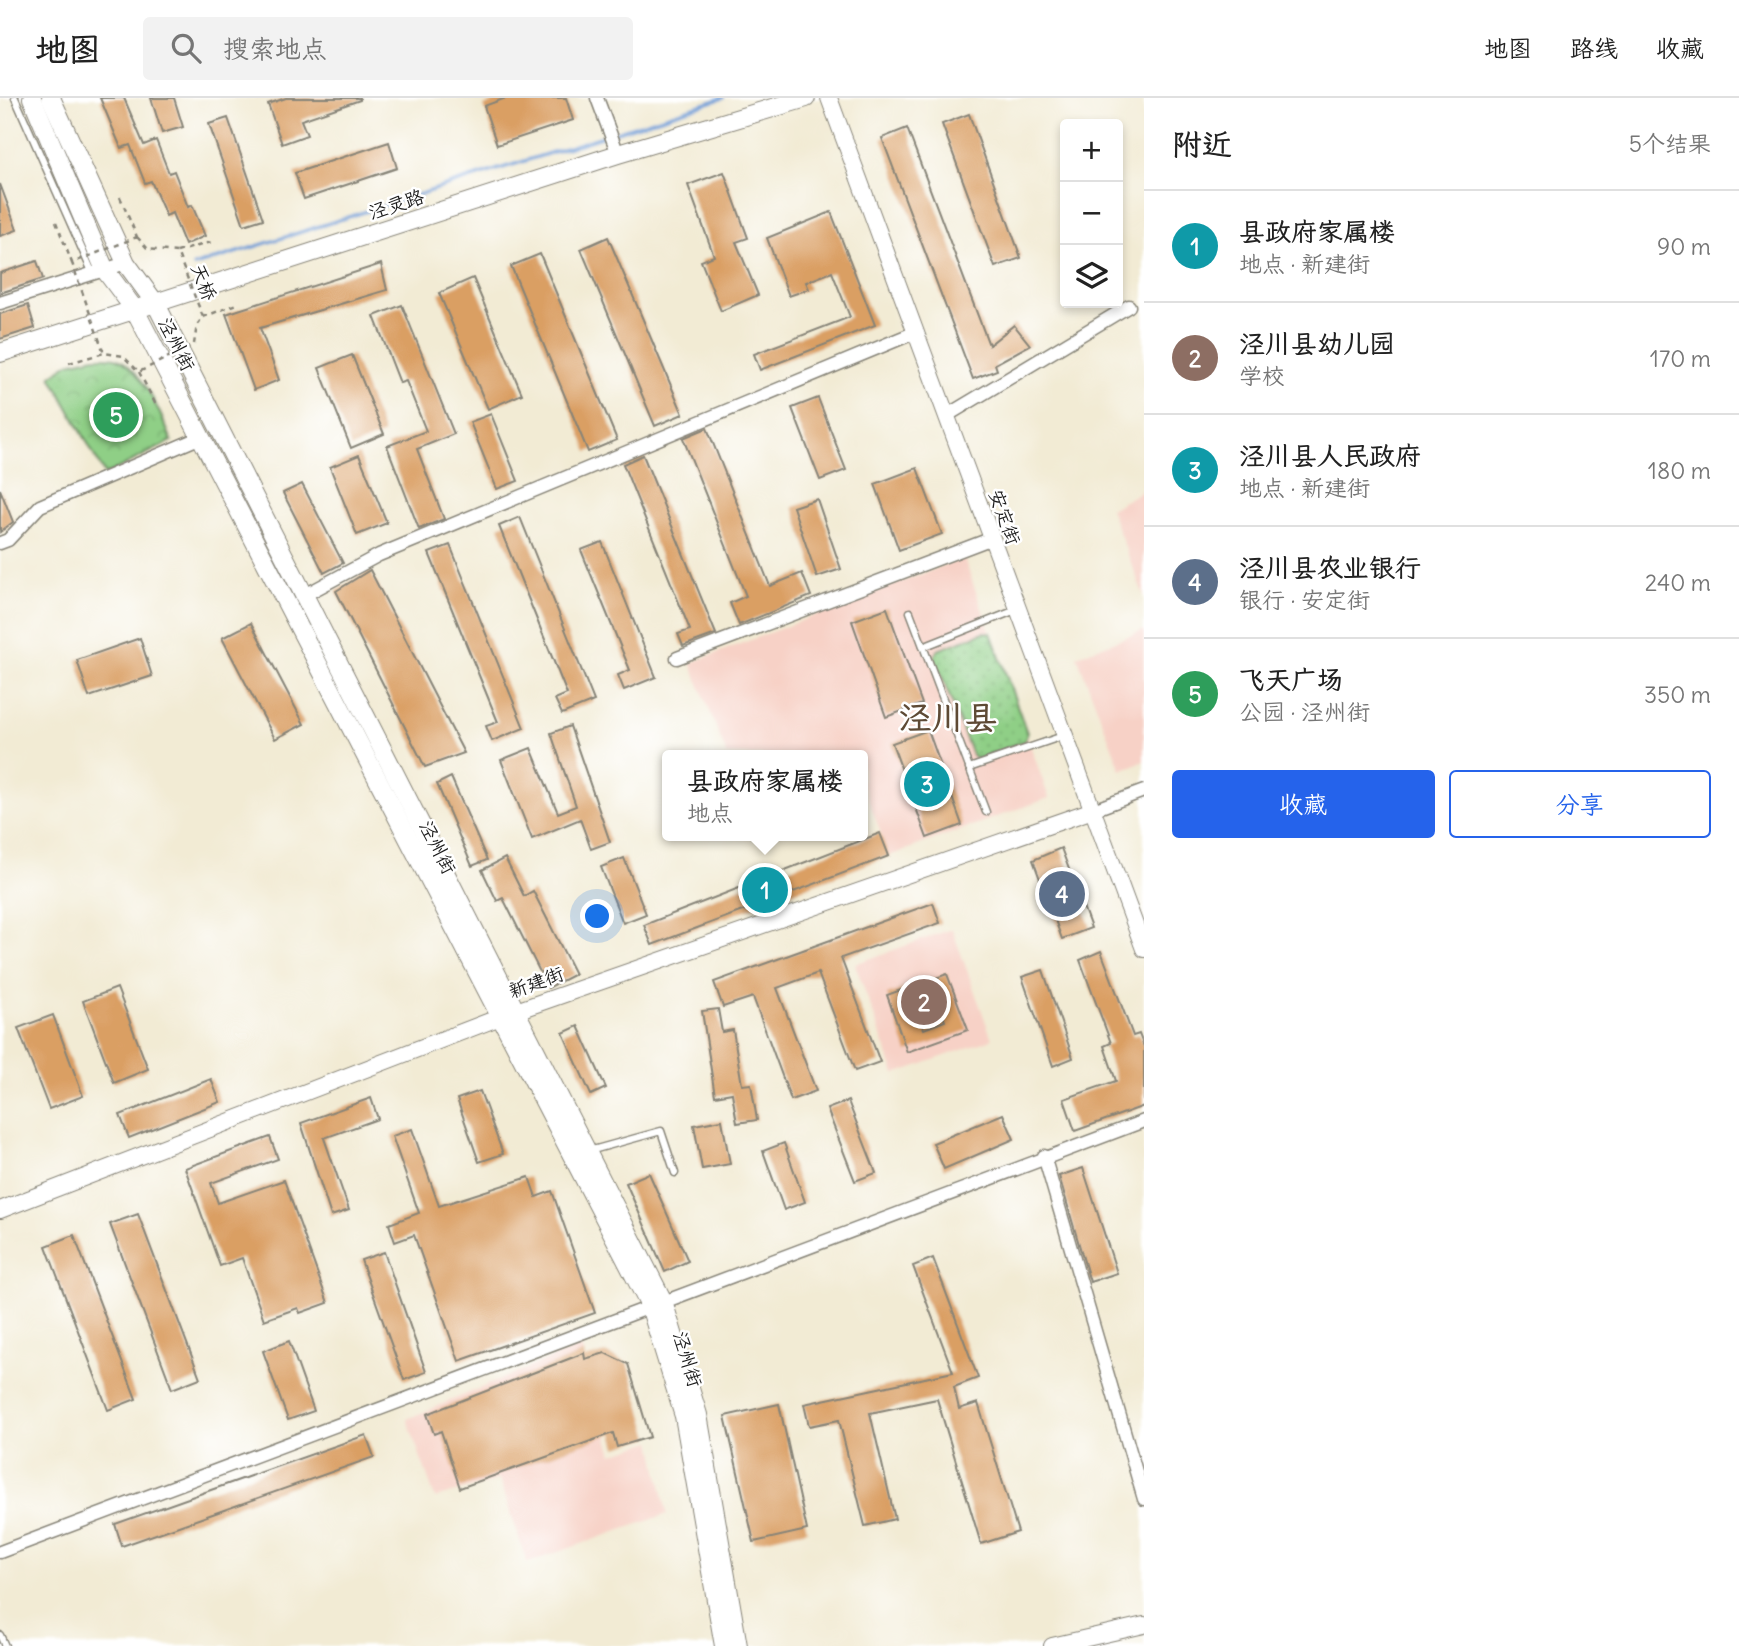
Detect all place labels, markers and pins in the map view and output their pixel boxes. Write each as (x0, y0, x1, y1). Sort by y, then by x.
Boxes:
pin: 5 (93, 389, 139, 441)
pin: 3 (904, 758, 950, 810)
pin: 1 (742, 864, 788, 916)
pin: 4 (1039, 868, 1085, 920)
pin: 2 (901, 976, 947, 1028)

